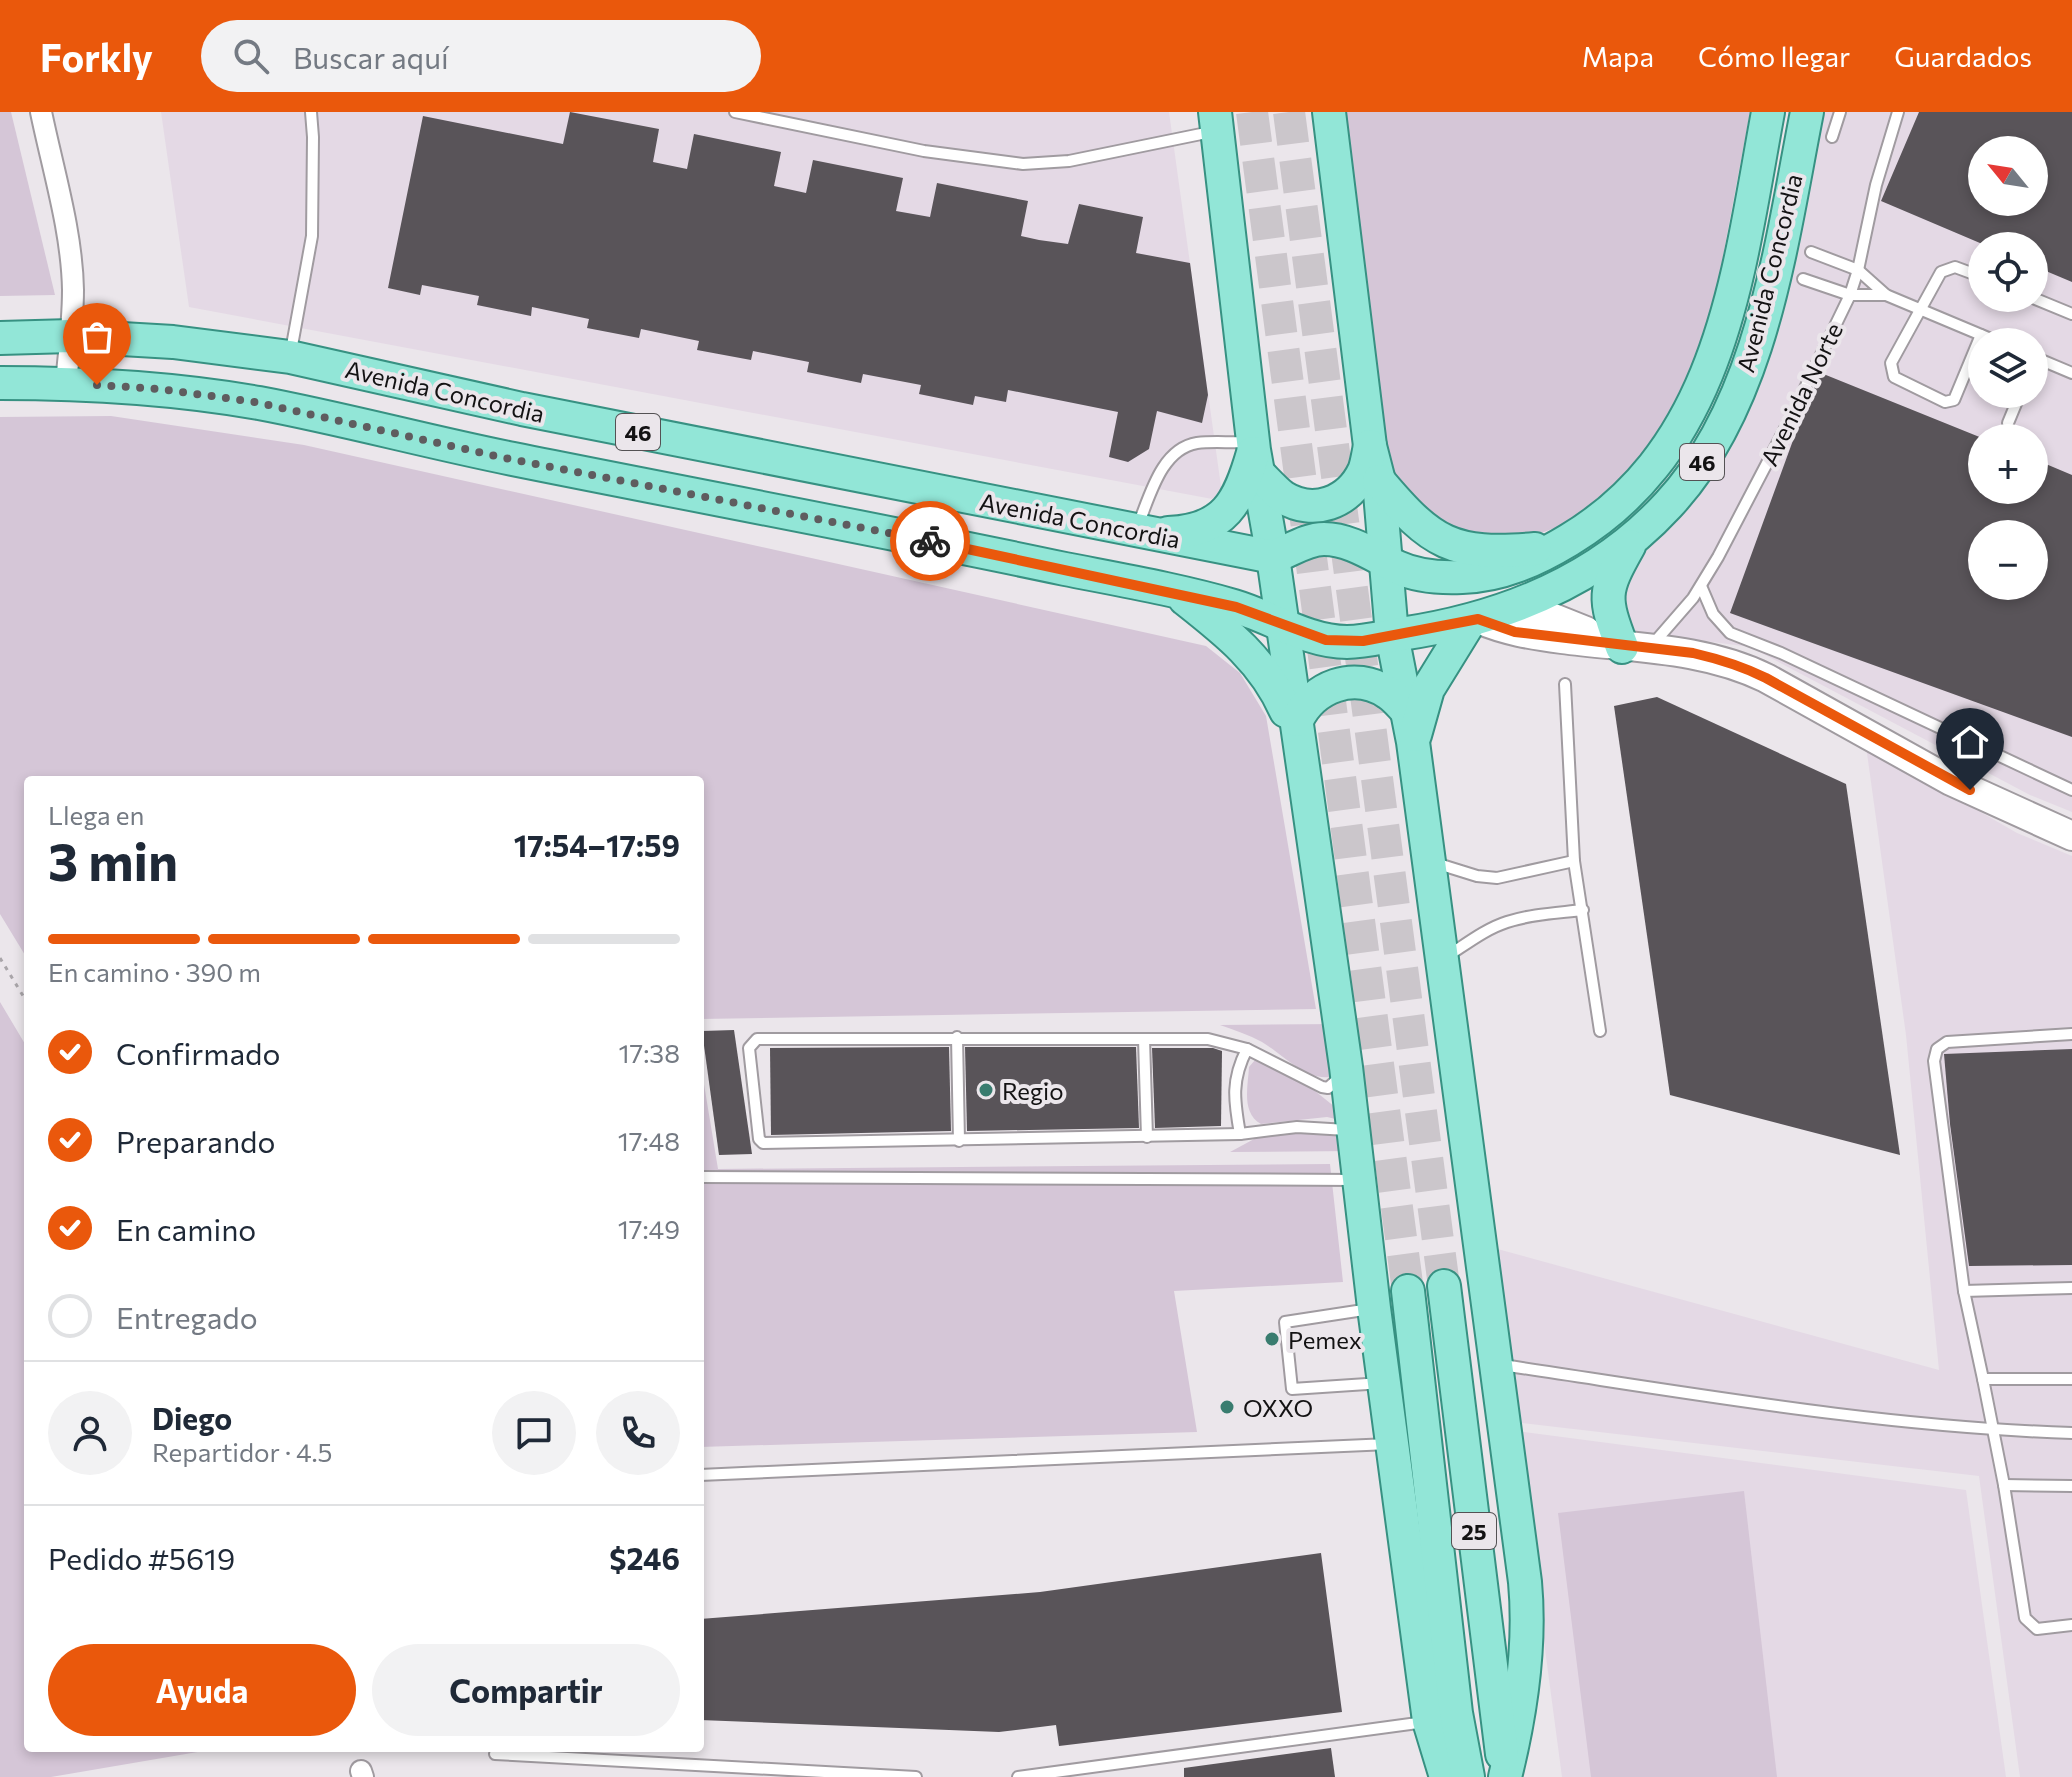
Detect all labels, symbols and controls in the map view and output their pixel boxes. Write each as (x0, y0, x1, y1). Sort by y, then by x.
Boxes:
search box (201, 20, 761, 92)
text: Forkly (40, 33, 153, 80)
icon: search (229, 34, 273, 78)
text: Buscar aquí (293, 38, 449, 75)
text: Mapa (1582, 39, 1654, 73)
text: Cómo llegar (1698, 39, 1850, 73)
text: Guardados (1894, 39, 2032, 73)
north arrow (1968, 136, 2048, 216)
map controls (1968, 136, 2048, 600)
street label: Avenida Concordia (1730, 171, 1808, 375)
button: locate (1968, 232, 2048, 312)
pin (63, 303, 131, 385)
icon: bag (75, 315, 119, 359)
street label: Avenida Norte (1754, 318, 1848, 470)
button: layers (1968, 328, 2048, 408)
street label: Avenida Concordia (343, 354, 547, 428)
road number: 46 (616, 414, 660, 450)
button: + (1968, 424, 2048, 504)
road number: 46 (1680, 444, 1724, 480)
street label: Avenida Concordia (977, 486, 1183, 554)
courier (890, 501, 970, 581)
icon: bike (908, 519, 952, 563)
button: − (1968, 520, 2048, 600)
pin (1936, 708, 2004, 790)
icon: home (1948, 720, 1992, 764)
text: Llega en (48, 799, 144, 830)
text: 17:54–17:59 (514, 826, 680, 863)
text: 3 min (48, 828, 178, 892)
text: En camino · 390 m (48, 956, 261, 987)
icon: check (48, 1030, 92, 1074)
text: Confirmado (116, 1034, 280, 1071)
text: 17:38 (618, 1037, 680, 1068)
place label: Regio (1002, 1076, 1063, 1105)
marker: Regio (977, 1081, 995, 1099)
icon: check (48, 1118, 92, 1162)
text: Preparando (116, 1122, 275, 1159)
text: 17:48 (618, 1125, 680, 1156)
icon: check (48, 1206, 92, 1250)
text: En camino (116, 1210, 256, 1247)
text: 17:49 (618, 1213, 680, 1244)
text: Entregado (116, 1298, 258, 1335)
place label: Pemex (1288, 1325, 1362, 1354)
marker: Pemex (1263, 1330, 1281, 1348)
button: person (48, 1391, 132, 1475)
button: chat (492, 1391, 576, 1475)
button: phone (596, 1391, 680, 1475)
place label: OXXO (1243, 1393, 1313, 1422)
marker: OXXO (1218, 1398, 1236, 1416)
text: Diego (152, 1399, 232, 1436)
text: Repartidor · 4.5 (152, 1436, 333, 1467)
road number: 25 (1452, 1513, 1496, 1549)
text: Pedido #5619 (48, 1539, 235, 1576)
text: $246 (609, 1539, 680, 1576)
button: Ayuda (48, 1644, 356, 1736)
button: Compartir (372, 1644, 680, 1736)

